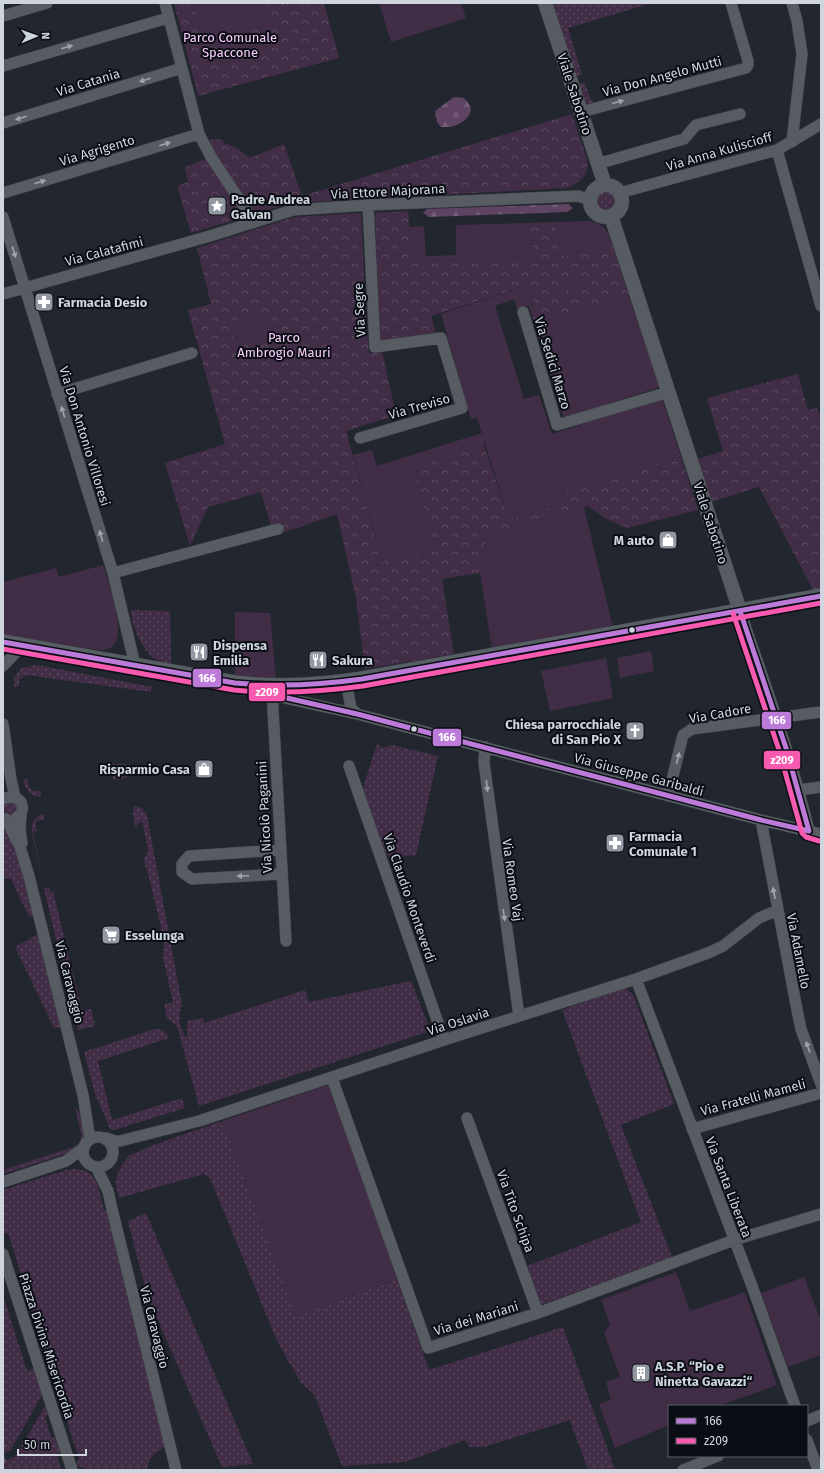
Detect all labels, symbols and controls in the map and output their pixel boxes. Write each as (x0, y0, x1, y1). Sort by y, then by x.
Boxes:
north arrow (16, 16, 56, 56)
park label: Parco Comunale Spaccone (183, 30, 277, 60)
text: N (39, 32, 52, 40)
one-way arrow (62, 44, 74, 50)
street label: Viale Sabotino (554, 51, 595, 137)
street label: Via Don Angelo Mutti (601, 53, 723, 100)
street label: Via Catania (55, 66, 122, 99)
one-way arrow (138, 77, 150, 83)
one-way arrow (613, 99, 625, 105)
one-way arrow (14, 115, 26, 121)
street label: Via Anna Kuliscioff (664, 129, 775, 174)
street label: Via Agrigento (58, 132, 136, 169)
one-way arrow (159, 141, 171, 147)
one-way arrow (35, 179, 47, 185)
street label: Via Ettore Majorana (330, 181, 446, 202)
place label: Padre Andrea Galvan (231, 192, 310, 222)
place icon: Padre Andrea Galvan (206, 195, 228, 217)
street label: Via Calatafimi (63, 234, 145, 269)
one-way arrow (11, 247, 17, 259)
street label: Via Segre (351, 283, 368, 337)
pharmacy icon: Farmacia Desio (33, 291, 55, 313)
place label: Farmacia Desio (58, 295, 148, 310)
street label: Via Sedici Marzo (531, 315, 574, 411)
park label: Parco Ambrogio Mauri (237, 330, 331, 360)
street label: Via Don Antonio Villoresi (56, 364, 113, 508)
street label: Via Treviso (387, 391, 452, 422)
one-way arrow (60, 405, 66, 417)
street label: Viale Sabotino (690, 480, 731, 566)
shop icon: M auto (657, 529, 679, 551)
one-way arrow (98, 530, 104, 542)
place label: M auto (614, 533, 654, 548)
unlabelled marker (627, 625, 637, 635)
place label: Dispensa Emilia (213, 638, 267, 668)
restaurant icon: Dispensa Emilia (188, 641, 210, 663)
restaurant icon: Sakura (307, 649, 329, 671)
place label: Sakura (332, 653, 373, 668)
line badge: 166 (192, 668, 222, 688)
text: 166 (198, 672, 216, 685)
line badge: z209 (248, 682, 286, 702)
text: z209 (255, 686, 279, 699)
street label: Via Cadore (688, 701, 752, 726)
line badge: 166 (761, 711, 792, 730)
text: 166 (768, 714, 786, 727)
place label: Chiesa parrocchiale di San Pio X (505, 717, 621, 747)
church icon: Chiesa parrocchiale di San Pio X (624, 720, 646, 742)
unlabelled marker (409, 724, 419, 734)
line badge: 166 (432, 728, 462, 747)
text: 166 (438, 731, 456, 744)
street label: Via Giuseppe Garibaldi (572, 750, 705, 799)
line badge: z209 (763, 750, 801, 770)
one-way arrow (675, 752, 681, 764)
text: z209 (770, 754, 794, 767)
shop icon: Risparmio Casa (193, 758, 215, 780)
street label: Via Nicolò Paganini (254, 761, 275, 873)
place label: Risparmio Casa (99, 762, 190, 777)
one-way arrow (483, 780, 490, 792)
place label: Farmacia Comunale 1 (629, 829, 697, 859)
street label: Via Claudio Monteverdi (380, 832, 439, 965)
pharmacy icon: Farmacia Comunale 1 (604, 832, 626, 854)
street label: Via Romeo Vaj (499, 838, 526, 922)
one-way arrow (236, 873, 249, 879)
one-way arrow (771, 887, 777, 899)
one-way arrow (501, 909, 507, 921)
street label: Via Adamello (784, 912, 813, 990)
supermarket icon: Esselunga (100, 924, 122, 946)
place label: Esselunga (125, 928, 184, 943)
street label: Via Caravaggio (52, 939, 87, 1025)
street label: Via Oslavia (425, 1004, 491, 1039)
one-way arrow (804, 1041, 810, 1053)
street label: Via Fratelli Mameli (699, 1076, 807, 1119)
street label: Via Santa Liberata (702, 1135, 755, 1240)
street label: Via Tito Schipa (494, 1168, 537, 1254)
street label: Piazza Divina Misericordia (16, 1271, 77, 1421)
street label: Via Caravaggio (137, 1284, 172, 1370)
street label: Via dei Mariani (432, 1298, 520, 1338)
place label: A.S.P. “Pio e Ninetta Gavazzi“ (654, 1359, 752, 1389)
building icon: A.S.P. “Pio e Ninetta Gavazzi“ (630, 1362, 652, 1384)
legend (668, 1405, 808, 1457)
text: 166 (704, 1414, 722, 1428)
scale bar (18, 1431, 86, 1457)
text: z209 (704, 1434, 728, 1448)
text: 50 m (24, 1438, 50, 1452)

